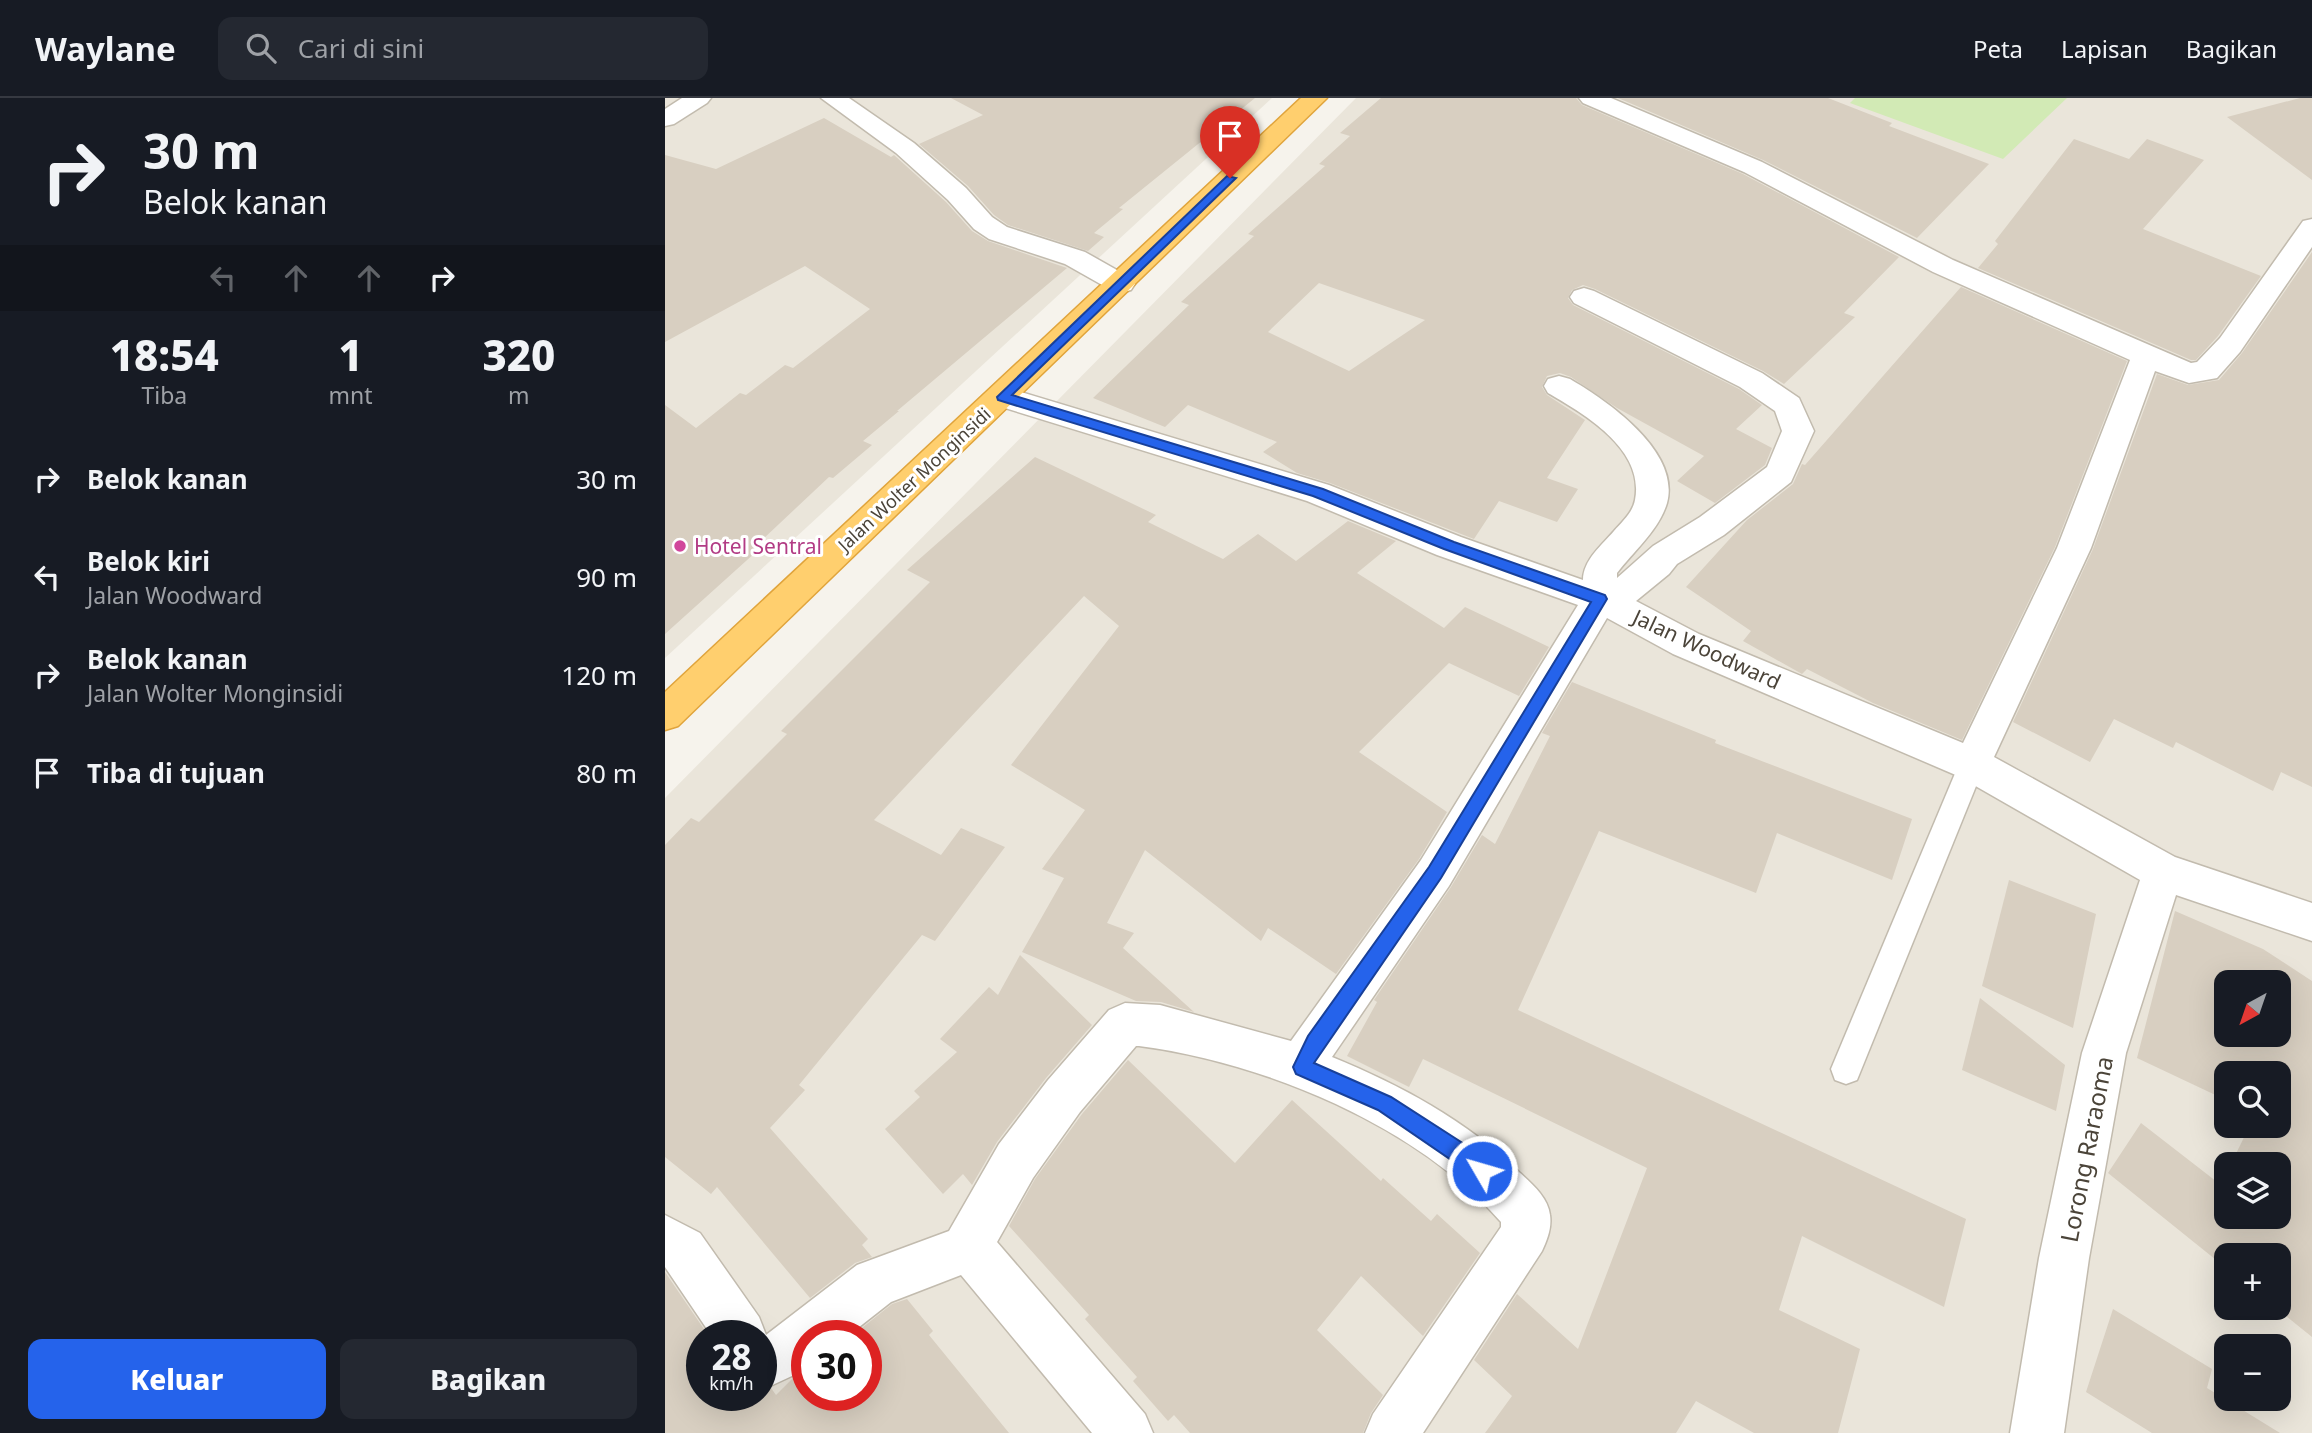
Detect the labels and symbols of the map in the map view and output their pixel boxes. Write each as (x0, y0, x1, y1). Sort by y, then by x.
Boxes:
pin (1200, 106, 1260, 178)
street label: Jalan Wolter Monginsidi (831, 402, 995, 557)
place label: Hotel Sentral (694, 532, 822, 560)
marker: Hotel Sentral (672, 538, 688, 554)
street label: Jalan Woodward (1627, 602, 1785, 696)
north arrow (2214, 970, 2291, 1046)
street label: Lorong Raraoma (2052, 1053, 2120, 1245)
position arrow (1445, 1134, 1519, 1208)
speed limit sign: 30 (791, 1320, 882, 1411)

